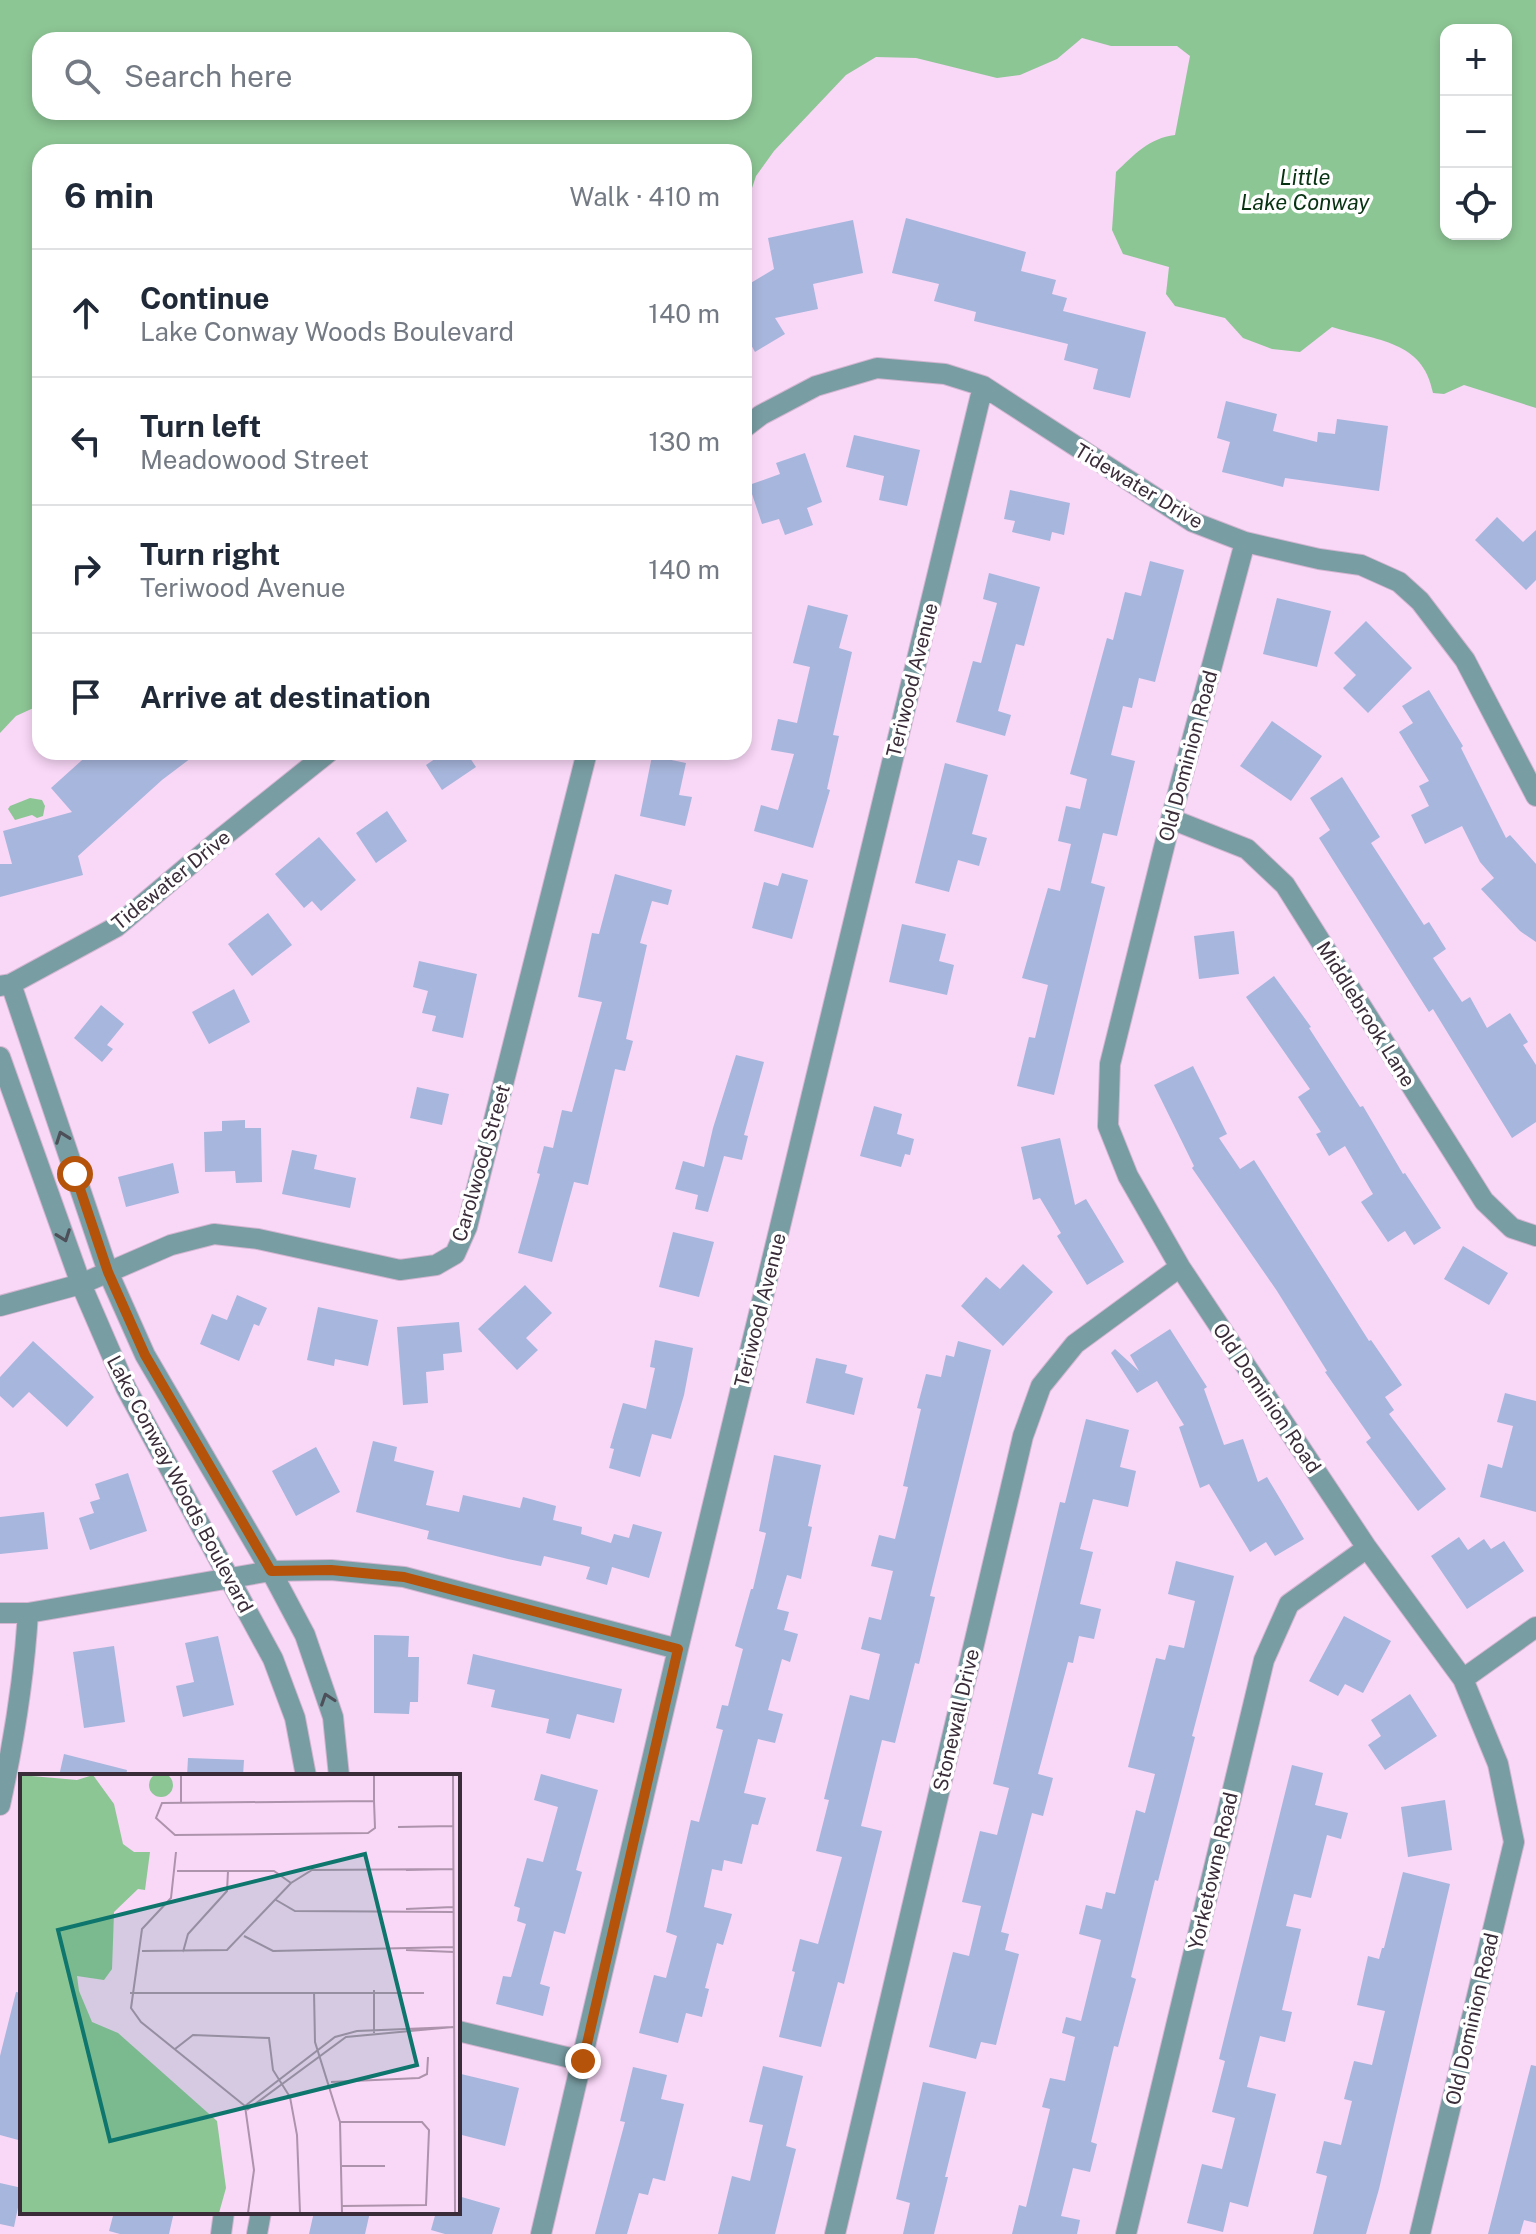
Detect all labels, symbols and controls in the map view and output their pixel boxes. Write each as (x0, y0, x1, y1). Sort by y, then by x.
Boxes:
map controls (1440, 24, 1512, 240)
button: + (1440, 24, 1512, 96)
search box (32, 32, 752, 120)
icon: search (60, 54, 104, 98)
text: Search here (124, 58, 292, 94)
button: − (1440, 96, 1512, 168)
water label: Little Lake Conway (1240, 164, 1370, 215)
button: locate (1440, 168, 1512, 240)
text: 6 min (64, 176, 154, 216)
text: Walk · 410 m (570, 181, 720, 212)
text: Continue (140, 280, 270, 316)
icon: ahead (64, 291, 108, 335)
text: 140 m (648, 298, 720, 329)
text: Lake Conway Woods Boulevard (140, 316, 514, 347)
text: Turn left (140, 408, 261, 444)
icon: left (64, 419, 108, 463)
text: 130 m (648, 426, 720, 457)
street label: Tidewater Drive (1071, 438, 1207, 534)
text: Meadowood Street (140, 444, 369, 475)
text: Turn right (140, 536, 280, 572)
icon: right (64, 547, 108, 591)
text: 140 m (648, 554, 720, 585)
text: Teriwood Avenue (140, 572, 346, 603)
street label: Teriwood Avenue (881, 600, 943, 760)
street label: Old Dominion Road (1154, 668, 1222, 844)
icon: arrive (64, 675, 108, 719)
text: Arrive at destination (140, 679, 431, 715)
street label: Tidewater Drive (107, 825, 235, 935)
street label: Middlebrook Lane (1312, 937, 1420, 1091)
street label: Carolwood Street (447, 1082, 515, 1244)
one-way arrow (55, 1131, 72, 1145)
route start (57, 1156, 93, 1192)
one-way arrow (54, 1228, 70, 1242)
street label: Teriwood Avenue (729, 1230, 791, 1390)
street label: Old Dominion Road (1208, 1318, 1326, 1478)
street label: Lake Conway Woods Boulevard (102, 1351, 258, 1617)
street label: Stonewall Drive (928, 1646, 984, 1794)
one-way arrow (320, 1693, 336, 1707)
inset map (20, 1774, 460, 2214)
street label: Yorketowne Road (1183, 1790, 1243, 1952)
street label: Old Dominion Road (1441, 1931, 1503, 2107)
route end (565, 2043, 601, 2079)

